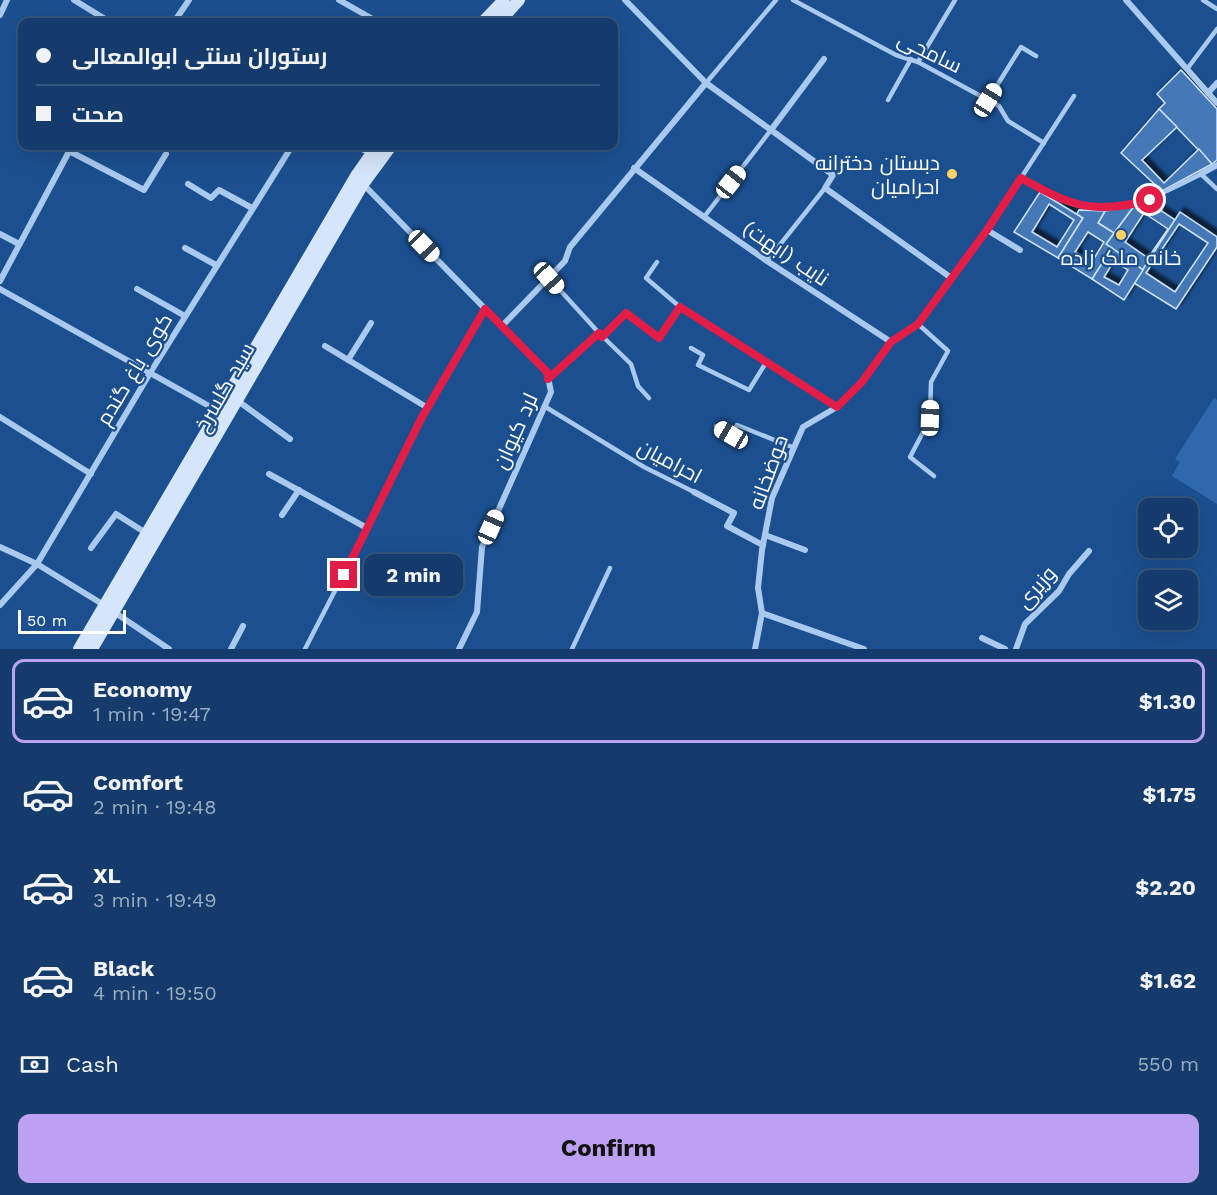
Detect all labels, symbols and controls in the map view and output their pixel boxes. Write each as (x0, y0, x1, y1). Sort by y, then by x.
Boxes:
street label: سامحی (893, 26, 966, 79)
text: رستوران سنتی ابوالمعالی (72, 44, 327, 69)
car (971, 80, 1005, 120)
text: صحت (72, 102, 124, 127)
place label: دبستان دخترانه احرامیان (815, 150, 940, 200)
car (713, 162, 749, 202)
marker: دبستان دخترانه احرامیان (945, 167, 959, 181)
route start (1136, 186, 1163, 213)
street label: نایب (ابهت) (738, 215, 834, 292)
car (405, 227, 443, 265)
marker: خانه ملک زاده (1114, 228, 1128, 242)
place label: خانه ملک زاده (1061, 245, 1181, 270)
car (530, 259, 568, 297)
street label: کوی باغ گندم (91, 308, 179, 431)
street label: سید گلسرخ (188, 338, 261, 437)
street label: لرد کیوان (487, 389, 544, 473)
car (920, 400, 940, 436)
car (711, 418, 751, 452)
street label: حوضخانه (743, 431, 793, 513)
street label: احرامیان (633, 434, 706, 489)
map controls (1138, 498, 1198, 630)
button: locate (1138, 498, 1198, 558)
car (475, 507, 507, 547)
callout: 2 min (365, 554, 464, 596)
route end (330, 561, 357, 588)
street label: وزیری (1011, 561, 1062, 614)
text: 2 min (386, 563, 441, 587)
button: layers (1138, 570, 1198, 630)
scale bar (18, 607, 126, 634)
text: 50 m (27, 611, 67, 630)
icon: car (21, 674, 75, 728)
text: Economy (93, 677, 192, 702)
text: $1.30 (1139, 689, 1196, 714)
text: 1 min · 19:47 (93, 702, 211, 726)
icon: car (21, 767, 75, 821)
text: Comfort (93, 770, 183, 795)
text: $1.75 (1143, 782, 1196, 807)
text: 2 min · 19:48 (93, 795, 217, 819)
icon: car (21, 860, 75, 914)
text: XL (93, 863, 121, 888)
text: $2.20 (1135, 875, 1196, 900)
text: 3 min · 19:49 (93, 888, 217, 912)
icon: car (21, 953, 75, 1007)
text: Black (93, 956, 154, 981)
text: $1.62 (1140, 968, 1196, 993)
text: 4 min · 19:50 (93, 981, 217, 1005)
icon: cash (18, 1048, 51, 1081)
text: Cash (66, 1052, 119, 1077)
text: 550 m (1137, 1052, 1199, 1076)
button: Confirm (18, 1114, 1199, 1183)

